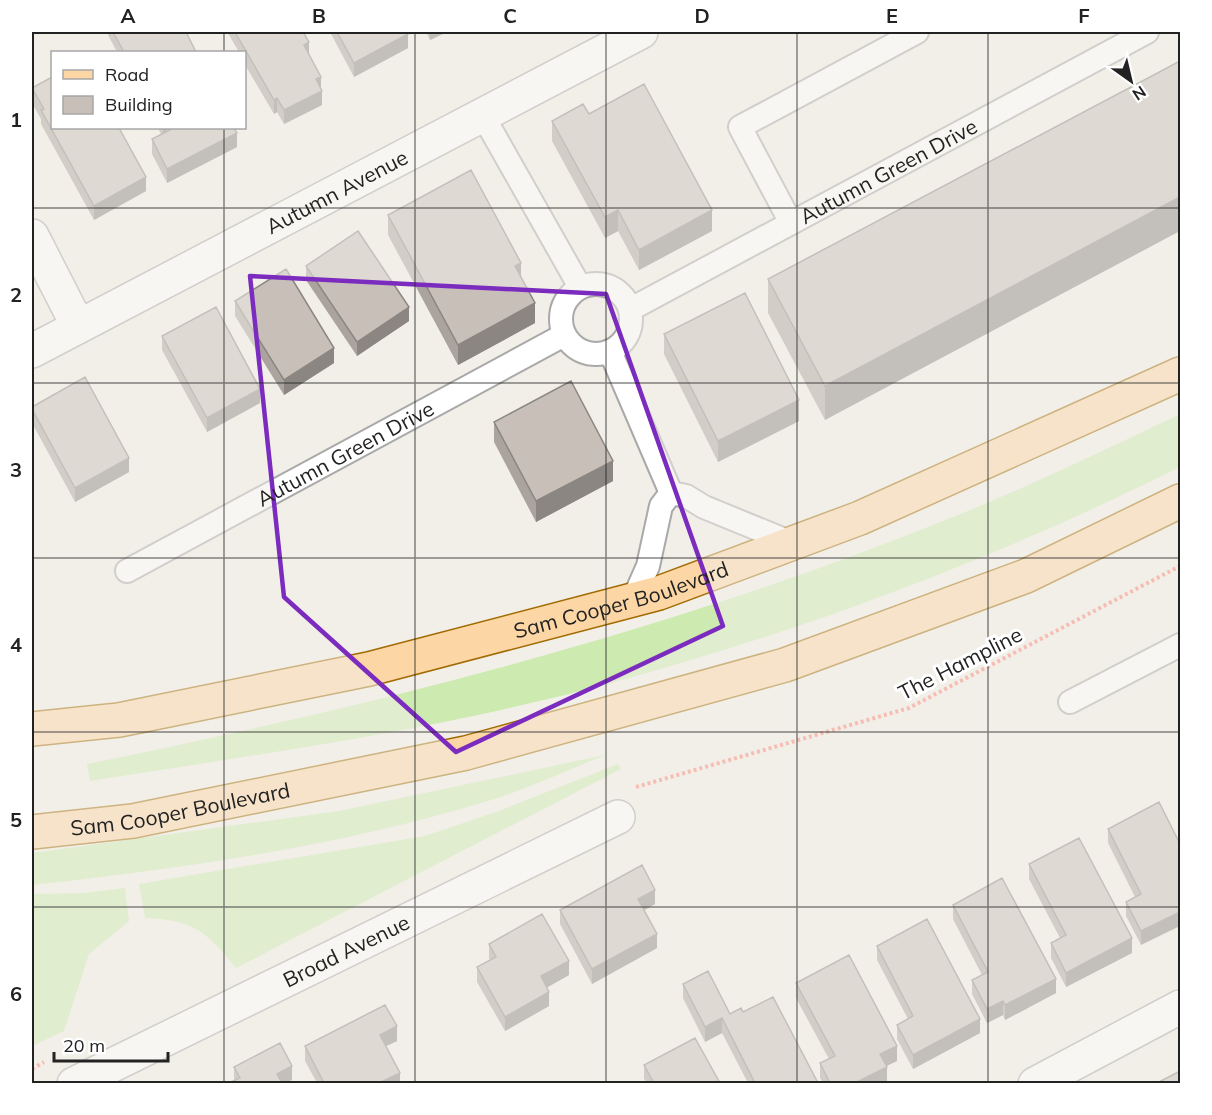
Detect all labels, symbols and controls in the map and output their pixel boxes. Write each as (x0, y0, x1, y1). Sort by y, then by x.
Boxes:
text: A (121, 3, 136, 28)
text: B (312, 3, 326, 28)
text: C (503, 3, 517, 28)
text: D (694, 3, 710, 28)
text: E (886, 3, 898, 28)
text: F (1078, 3, 1090, 28)
legend (51, 51, 246, 129)
north arrow (1101, 51, 1161, 111)
text: Road (105, 63, 149, 86)
text: N (1129, 82, 1150, 105)
text: Building (105, 93, 173, 116)
text: 1 (10, 107, 22, 132)
street label: Autumn Green Drive (795, 113, 981, 229)
street label: Autumn Avenue (261, 144, 412, 239)
text: 2 (10, 282, 22, 307)
street label: Autumn Green Drive (252, 395, 438, 512)
text: 3 (10, 457, 22, 482)
street label: Sam Cooper Boulevard (511, 555, 732, 644)
street label: The Hampline (894, 621, 1026, 705)
text: 4 (10, 632, 22, 657)
street label: Sam Cooper Boulevard (69, 776, 292, 841)
text: 5 (10, 807, 22, 832)
street label: Broad Avenue (278, 908, 414, 993)
text: 6 (10, 981, 22, 1006)
scale bar (54, 1025, 168, 1063)
text: 20 m (63, 1034, 105, 1057)

